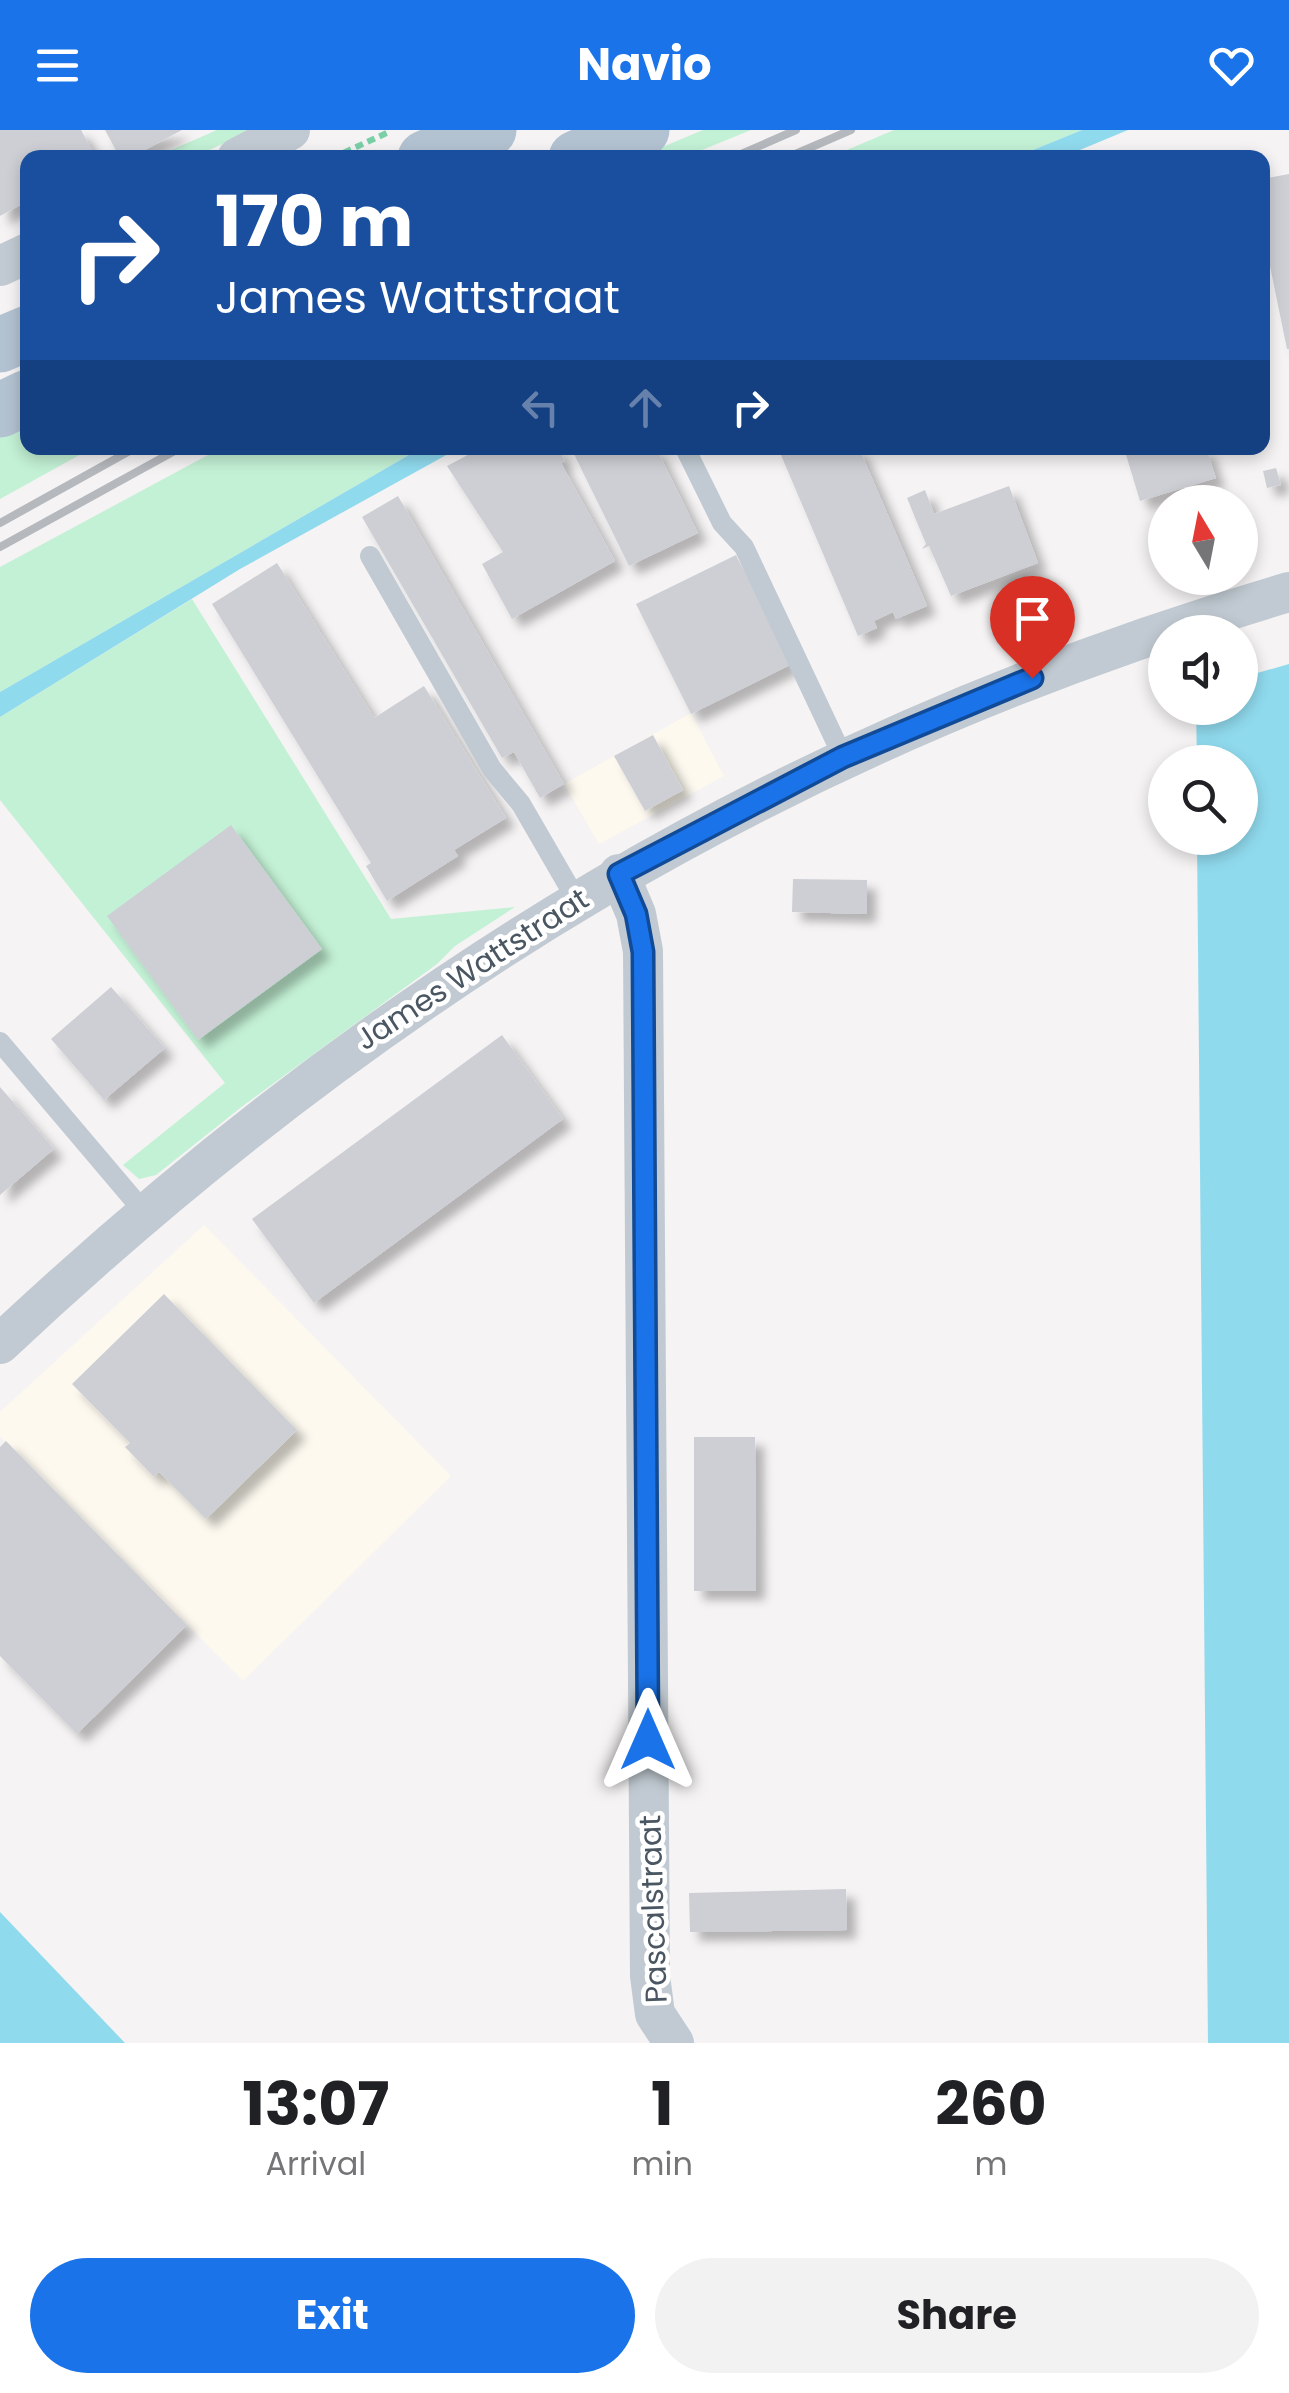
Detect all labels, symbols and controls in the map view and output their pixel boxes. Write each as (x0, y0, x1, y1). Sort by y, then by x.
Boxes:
text: Navio (577, 33, 712, 96)
icon: menu (30, 38, 85, 93)
icon: heart (1204, 38, 1259, 93)
text: 170 m (215, 172, 413, 271)
icon: right (50, 190, 180, 320)
text: James Wattstraat (215, 266, 620, 329)
icon: left (513, 380, 568, 435)
icon: ahead (618, 380, 673, 435)
icon: right (723, 380, 778, 435)
north arrow (1148, 485, 1258, 595)
map controls (1148, 485, 1258, 855)
pin (990, 576, 1075, 679)
icon: arrive (1005, 591, 1060, 646)
button: sound (1148, 615, 1258, 725)
button: search (1148, 745, 1258, 855)
street label: James Wattstraat (347, 877, 597, 1061)
position arrow (596, 1688, 700, 1792)
street label: Pascalstraat (628, 1814, 678, 2004)
text: 13:07 (242, 2062, 389, 2146)
text: 1 (651, 2062, 674, 2146)
text: 260 (935, 2062, 1047, 2146)
text: Arrival (265, 2141, 366, 2186)
text: min (632, 2141, 693, 2186)
text: m (974, 2141, 1007, 2186)
button: Exit (30, 2258, 635, 2373)
button: Share (655, 2258, 1259, 2373)

